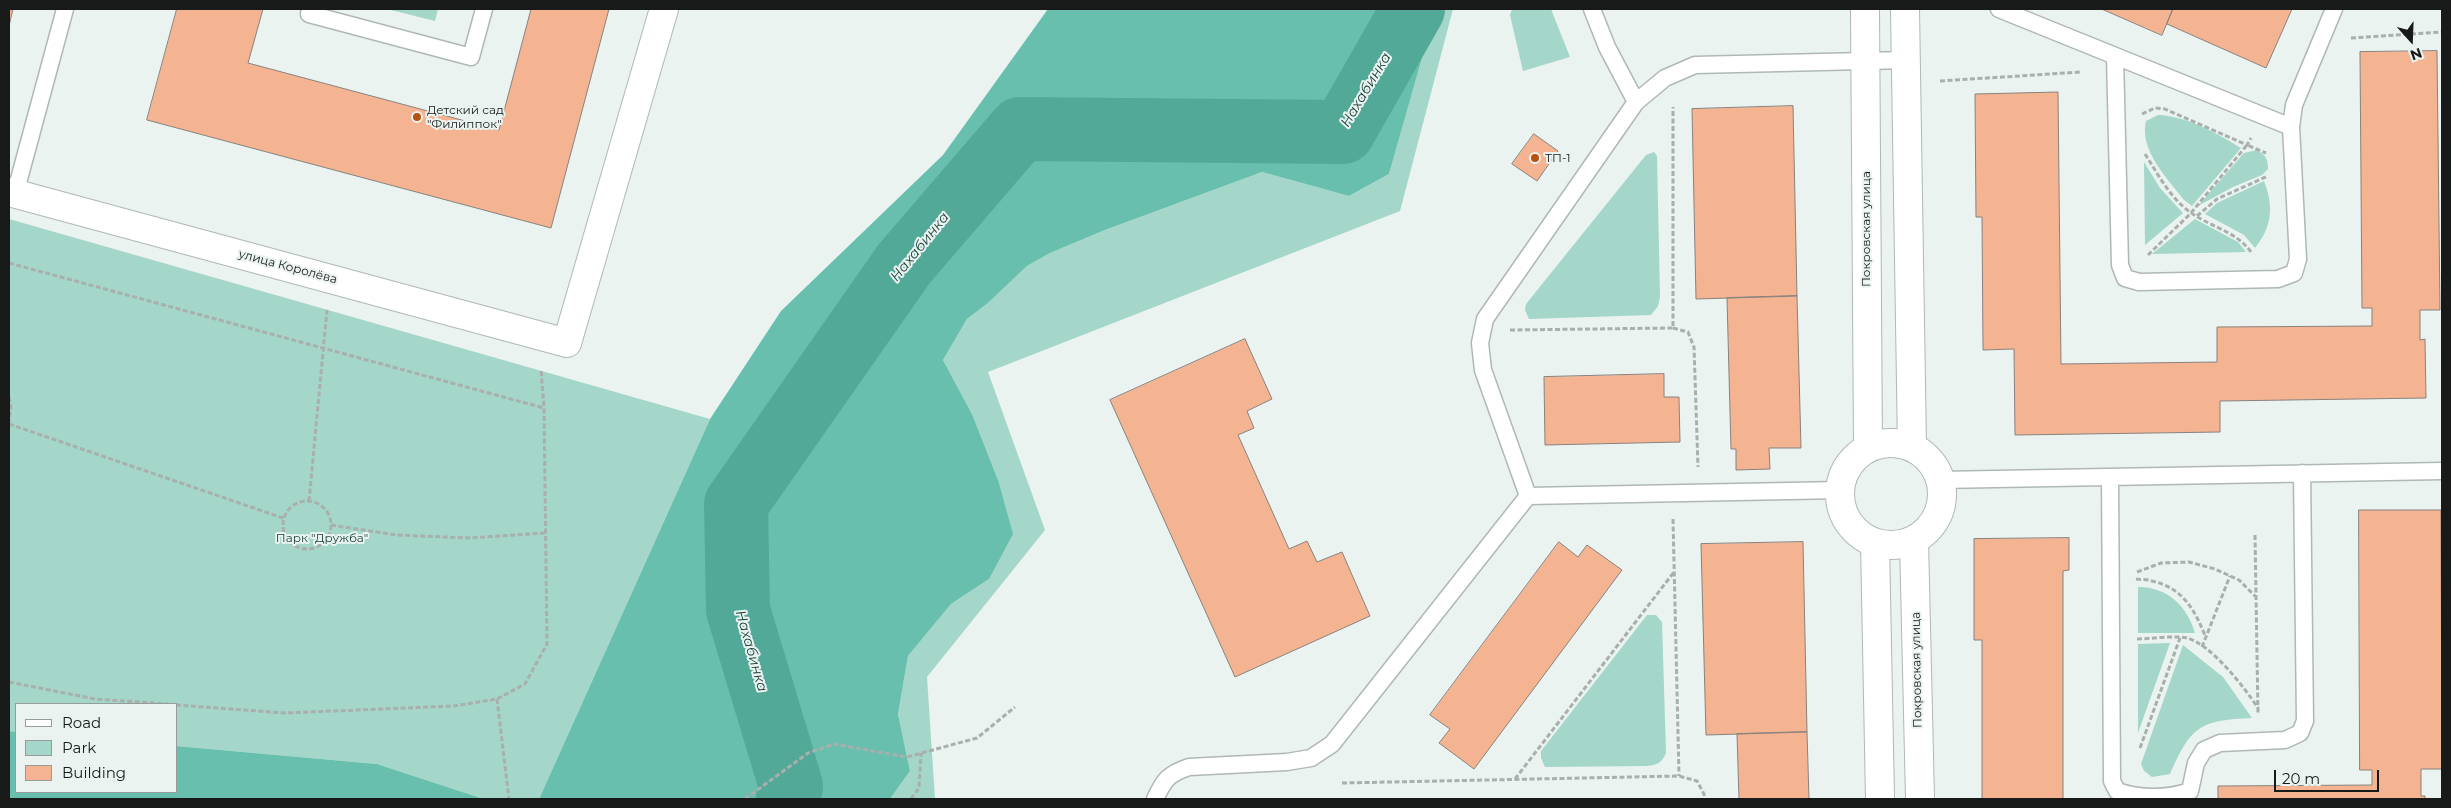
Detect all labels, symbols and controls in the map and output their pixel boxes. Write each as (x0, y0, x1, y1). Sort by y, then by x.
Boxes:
north arrow (2386, 15, 2436, 65)
text: N (2408, 44, 2425, 64)
water label: Нахабинка (1337, 50, 1395, 130)
place label: Детский сад "Филиппок" (427, 103, 504, 131)
marker: Детский сад "Филиппок" (411, 111, 423, 123)
place label: ТП-1 (1545, 151, 1571, 165)
marker: ТП-1 (1529, 152, 1541, 164)
street label: Покровская улица (1859, 171, 1873, 287)
water label: Нахабинка (887, 209, 953, 285)
street label: улица Королёва (237, 247, 339, 287)
park label: Парк "Дружба" (276, 531, 368, 545)
water label: Нахабинка (731, 608, 771, 694)
street label: Покровская улица (1909, 612, 1925, 728)
legend (15, 703, 178, 793)
text: Road (62, 713, 101, 732)
text: Park (62, 738, 96, 757)
scale bar (2276, 760, 2381, 792)
text: Building (62, 763, 126, 782)
text: 20 m (2282, 769, 2320, 788)

